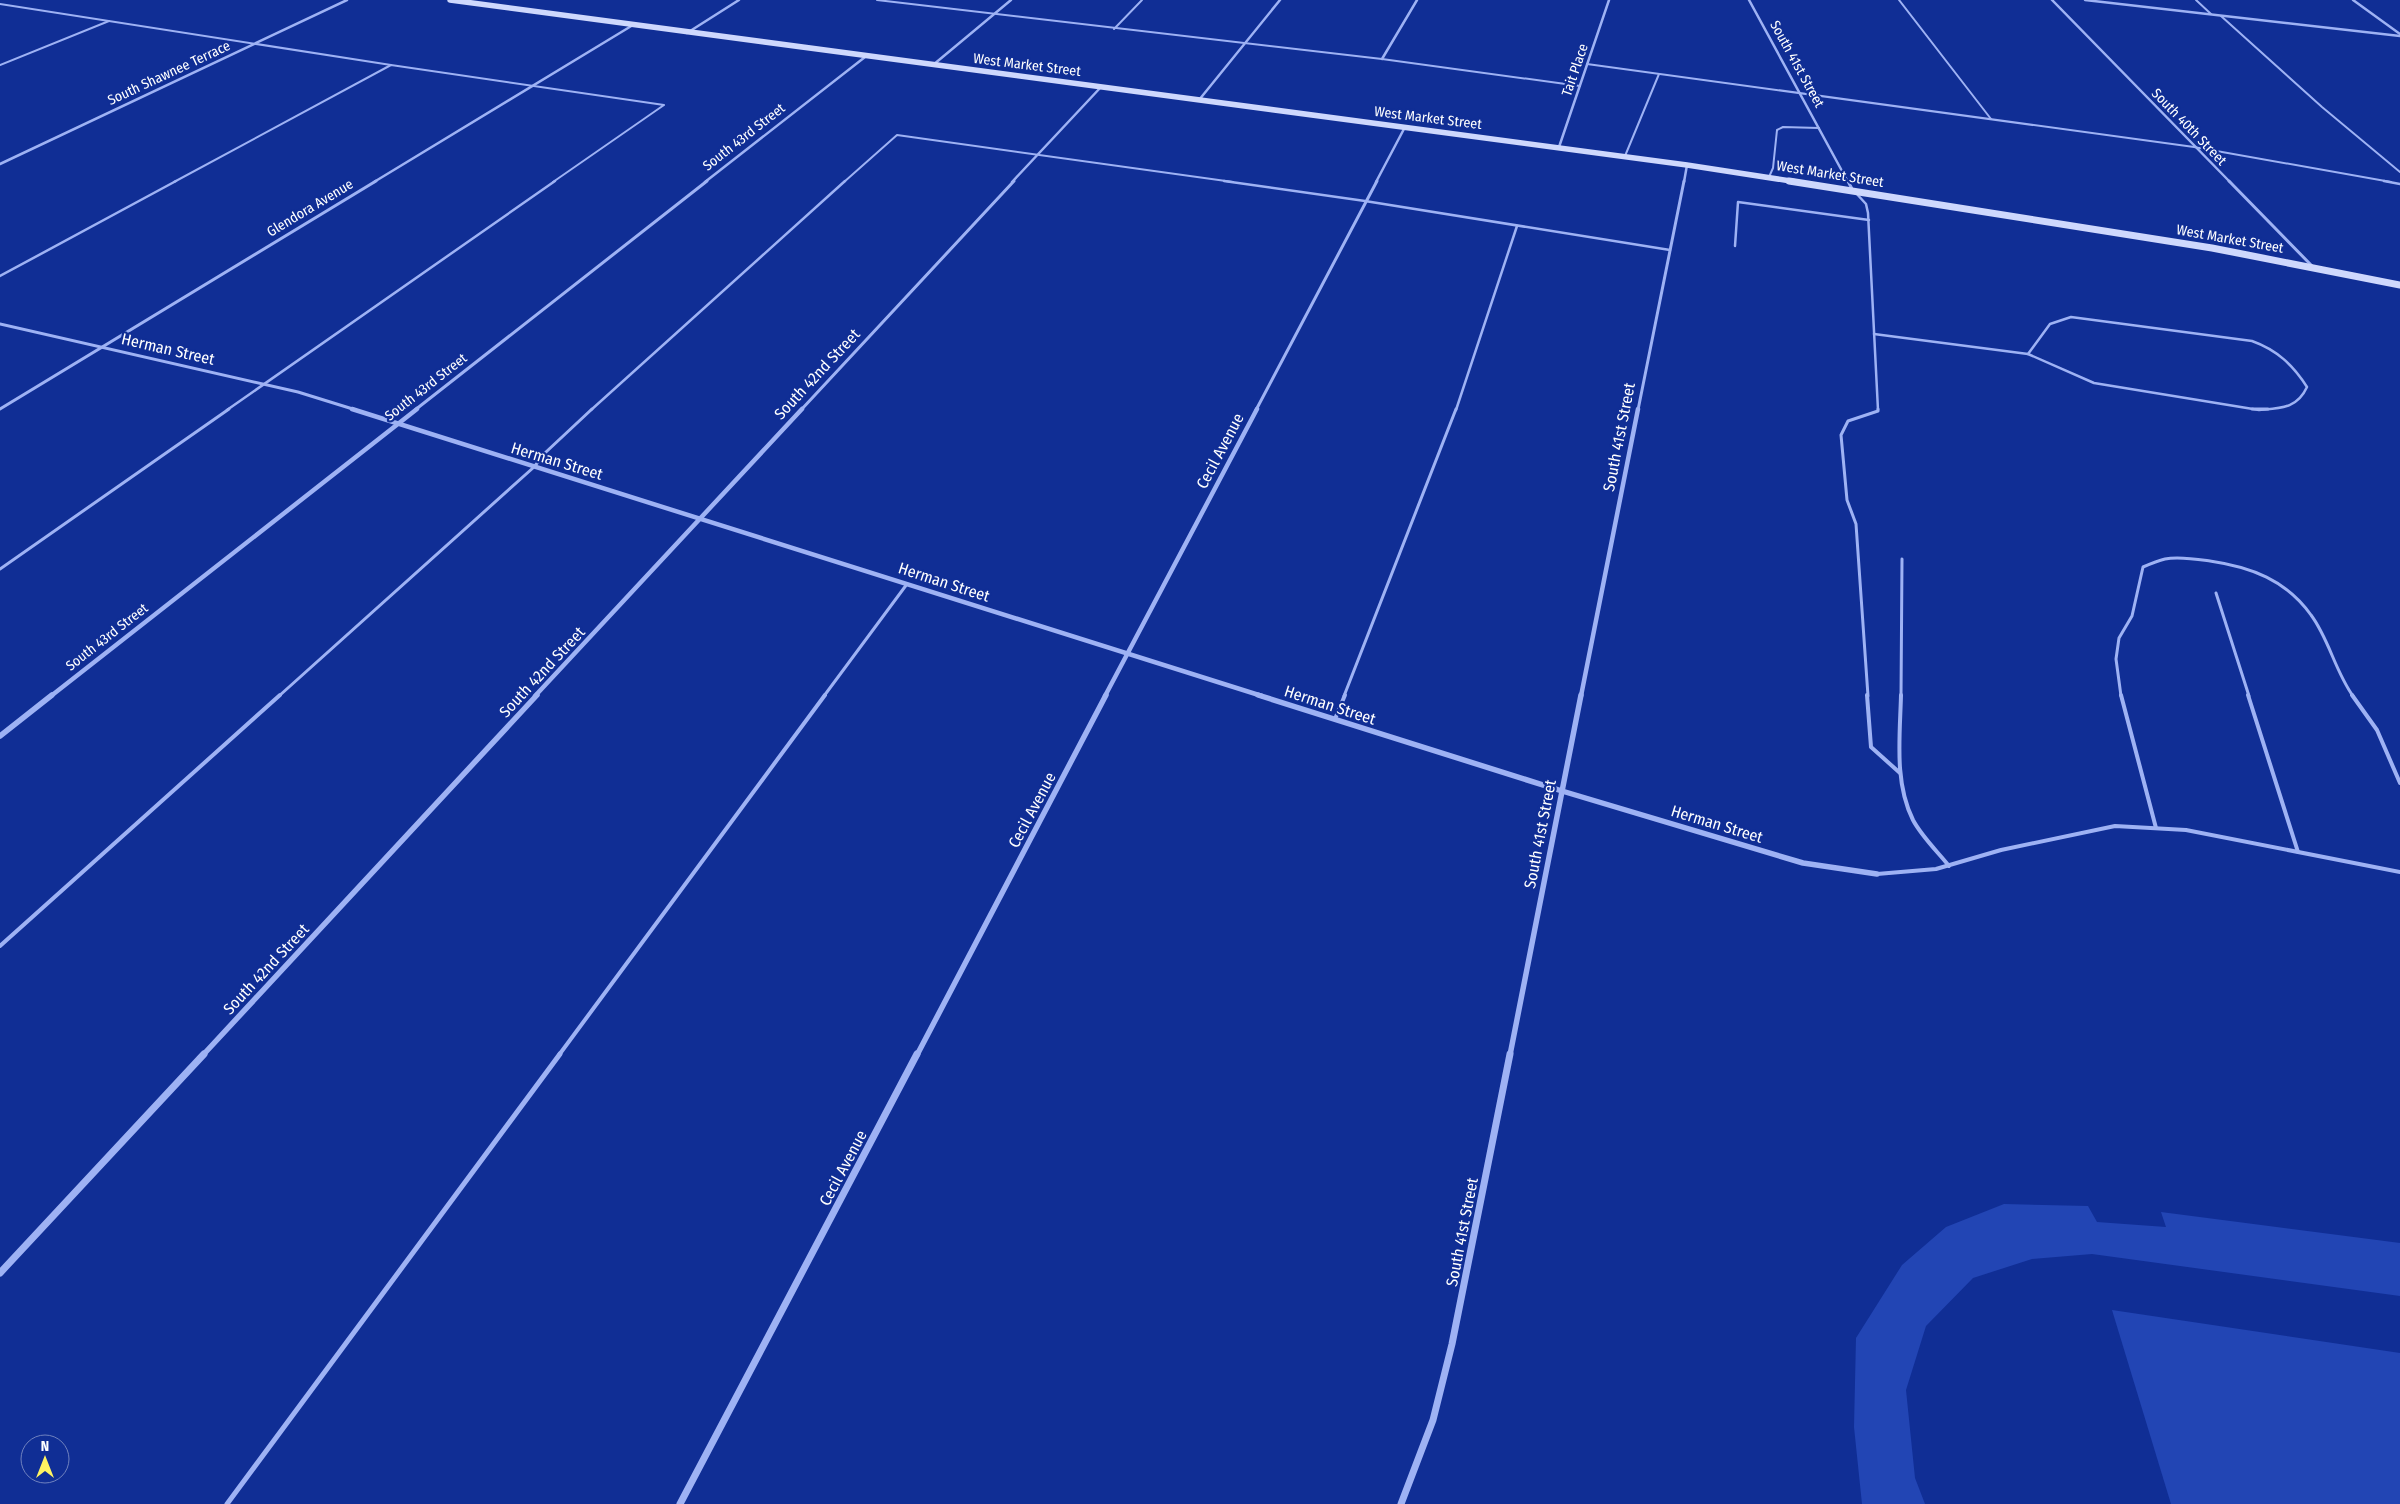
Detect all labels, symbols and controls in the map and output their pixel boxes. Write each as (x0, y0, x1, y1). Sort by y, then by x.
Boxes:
street label: South 41st Street (1766, 18, 1828, 111)
street label: South Shawnee Terrace (105, 37, 233, 109)
street label: Tait Place (1558, 41, 1592, 98)
street label: West Market Street (972, 50, 1082, 80)
street label: South 40th Street (2148, 85, 2230, 169)
street label: South 43rd Street (700, 99, 789, 174)
street label: West Market Street (1373, 103, 1483, 133)
street label: West Market Street (1775, 157, 1885, 191)
street label: Glendora Avenue (264, 176, 356, 240)
street label: West Market Street (2175, 221, 2285, 257)
street label: South 42nd Street (770, 324, 864, 423)
street label: Herman Street (120, 329, 217, 369)
street label: South 43rd Street (382, 349, 471, 424)
street label: South 41st Street (1599, 380, 1639, 493)
street label: Cecil Avenue (1192, 410, 1248, 492)
street label: Herman Street (509, 438, 606, 484)
street label: Herman Street (896, 558, 993, 606)
street label: South 43rd Street (63, 599, 152, 674)
street label: South 42nd Street (495, 622, 589, 721)
street label: Herman Street (1282, 681, 1379, 729)
street label: Cecil Avenue (1004, 769, 1060, 851)
street label: South 41st Street (1520, 777, 1560, 890)
street label: Herman Street (1669, 801, 1766, 847)
street label: South 42nd Street (219, 919, 313, 1018)
street label: Cecil Avenue (815, 1127, 871, 1209)
street label: South 41st Street (1442, 1175, 1482, 1288)
north arrow (20, 1434, 70, 1484)
text: N (41, 1438, 49, 1455)

